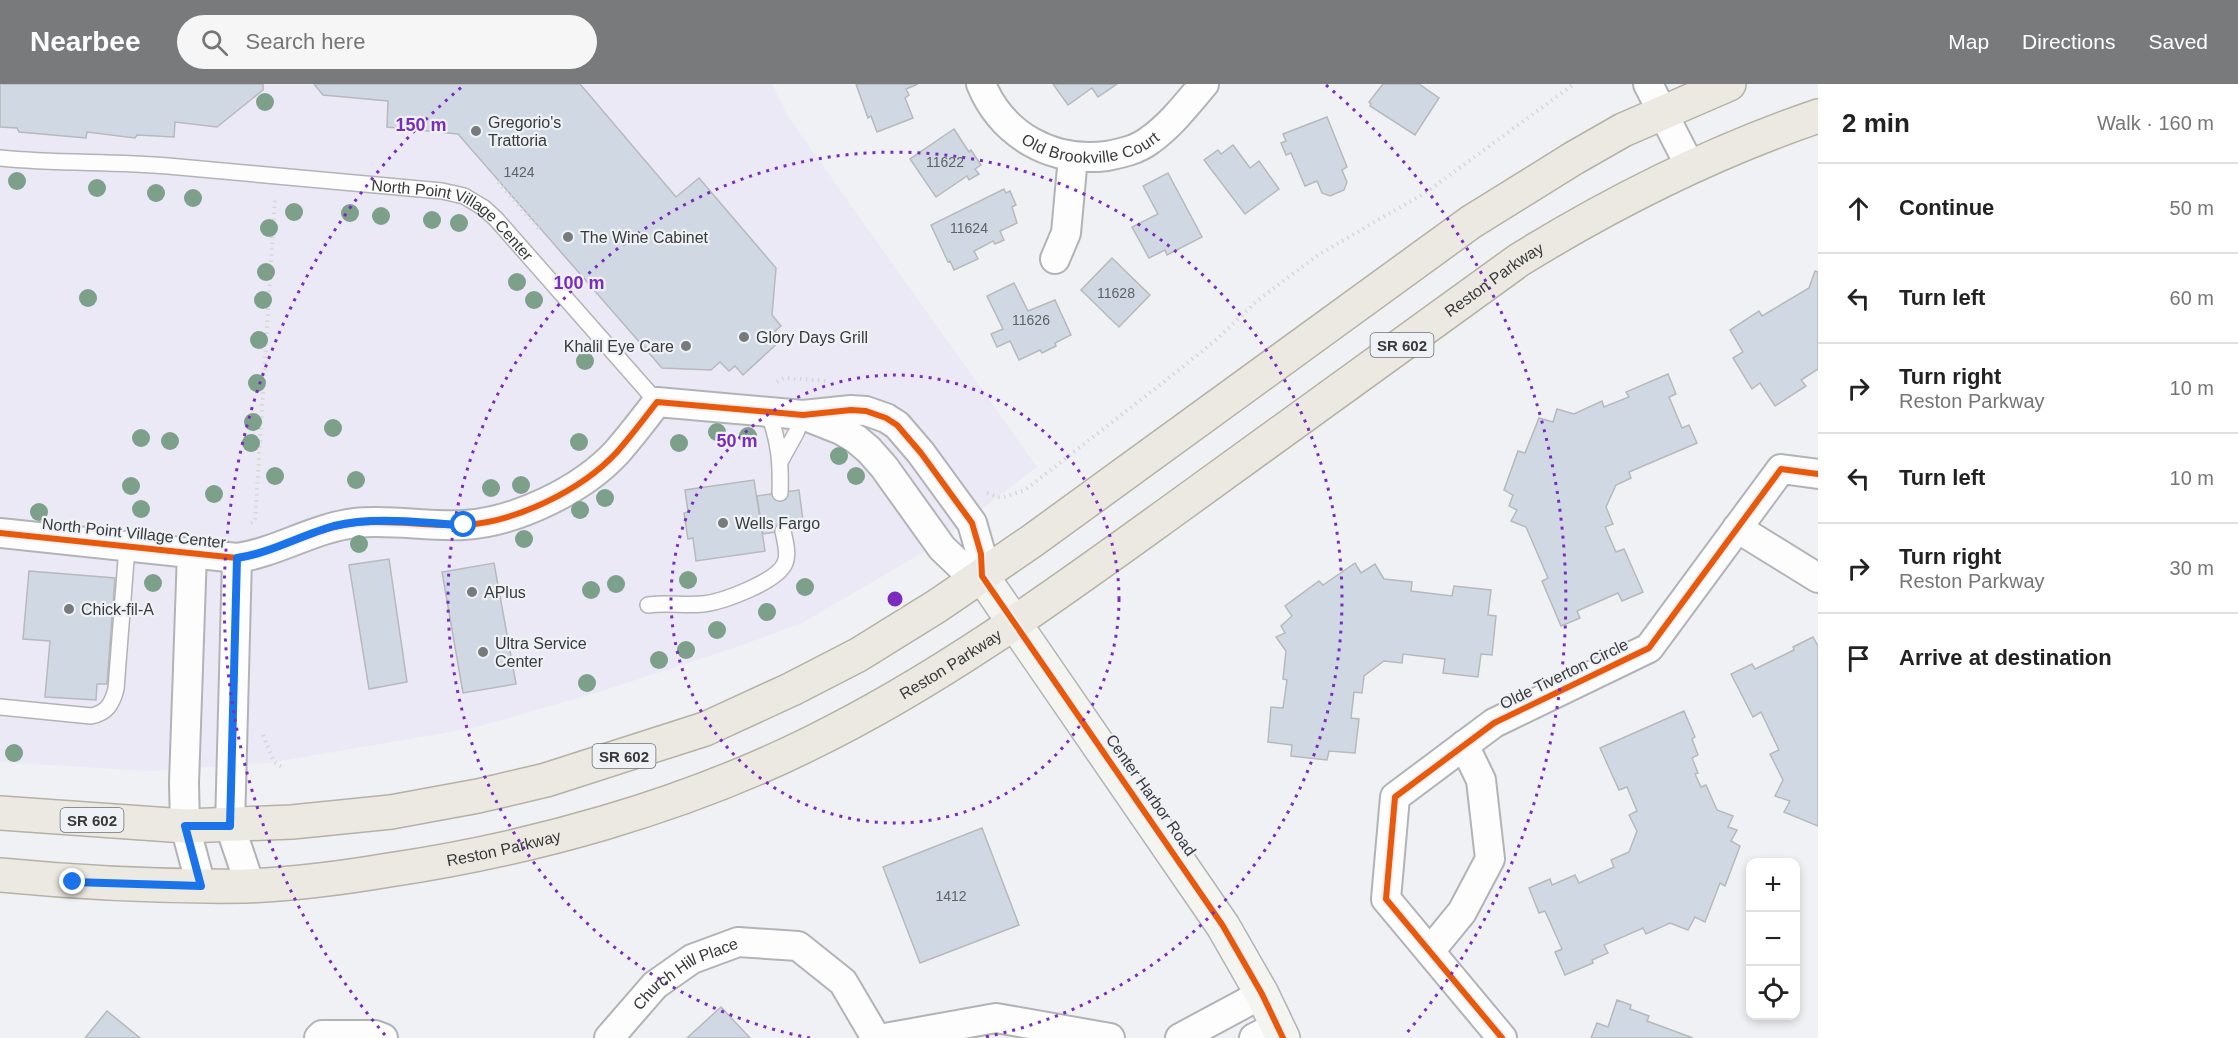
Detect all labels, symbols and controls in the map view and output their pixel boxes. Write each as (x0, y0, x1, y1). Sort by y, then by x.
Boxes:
search box (177, 15, 597, 69)
text: Nearbee (30, 26, 141, 57)
icon: search (198, 26, 231, 59)
text: Search here (246, 29, 365, 54)
text: Map (1948, 30, 1989, 53)
text: Directions (2022, 30, 2115, 53)
text: Saved (2148, 30, 2208, 53)
text: 2 min (1842, 108, 1910, 138)
text: Walk · 160 m (2097, 112, 2214, 134)
place label: Gregorio's Trattoria (488, 114, 561, 149)
text: 150 m (395, 115, 447, 135)
street label: Old Brookville Court (1019, 120, 1161, 142)
marker: Gregorio's Trattoria (469, 124, 483, 138)
text: Old Brookville Court (1019, 128, 1162, 166)
house number: 11622 (926, 154, 964, 170)
house number: 1424 (503, 164, 535, 180)
street label: North Point Village Center (371, 176, 537, 264)
icon: ahead (1842, 192, 1875, 225)
text: Continue (1899, 195, 1994, 220)
text: 50 m (2170, 197, 2214, 219)
house number: 11624 (950, 220, 988, 236)
place label: The Wine Cabinet (580, 229, 709, 246)
marker: The Wine Cabinet (561, 230, 575, 244)
street label: Reston Parkway (1441, 239, 1546, 320)
text: 100 m (553, 273, 605, 293)
icon: left (1842, 282, 1875, 315)
house number: 11628 (1097, 285, 1135, 301)
text: Turn left (1899, 285, 1985, 310)
text: 60 m (2170, 287, 2214, 309)
house number: 11626 (1012, 312, 1050, 328)
place label: Glory Days Grill (756, 329, 868, 346)
marker: Glory Days Grill (737, 330, 751, 344)
road number: SR 602 (1370, 333, 1434, 357)
place label: Khalil Eye Care (564, 338, 674, 355)
marker: Khalil Eye Care (679, 339, 693, 353)
text: Turn right (1899, 364, 2001, 389)
icon: right (1842, 372, 1875, 405)
text: 10 m (2170, 377, 2214, 399)
text: Reston Parkway (1899, 390, 2045, 412)
text: 50 m (716, 431, 758, 451)
icon: left (1842, 462, 1875, 495)
text: Turn left (1899, 465, 1985, 490)
text: 10 m (2170, 467, 2214, 489)
route start (450, 511, 476, 537)
street label: North Point Village Center (41, 515, 227, 551)
place label: Wells Fargo (735, 515, 820, 532)
marker: Wells Fargo (716, 516, 730, 530)
text: Turn right (1899, 544, 2001, 569)
icon: right (1842, 552, 1875, 585)
text: 30 m (2170, 557, 2214, 579)
text: Reston Parkway (1899, 570, 2045, 592)
place label: APlus (484, 584, 526, 601)
marker: APlus (465, 585, 479, 599)
centre of rings (885, 589, 905, 609)
place label: Chick-fil-A (81, 601, 154, 618)
marker: Chick-fil-A (62, 602, 76, 616)
street label: Reston Parkway (896, 626, 1004, 702)
place label: Ultra Service Center (495, 635, 587, 670)
street label: Olde Tiverton Circle (1497, 636, 1631, 712)
icon: arrive (1842, 642, 1875, 675)
marker: Ultra Service Center (476, 645, 490, 659)
text: Arrive at destination (1899, 645, 2112, 670)
street label: Center Harbor Road (1103, 731, 1199, 859)
road number: SR 602 (592, 744, 656, 768)
road number: SR 602 (60, 808, 124, 832)
street label: Reston Parkway (445, 827, 562, 869)
map controls (1746, 858, 1800, 1020)
button: + (1746, 858, 1800, 912)
route end (59, 868, 85, 894)
house number: 1412 (935, 888, 967, 904)
button: − (1746, 912, 1800, 966)
street label: Church Hill Place (629, 934, 740, 1013)
button: locate (1746, 966, 1800, 1020)

